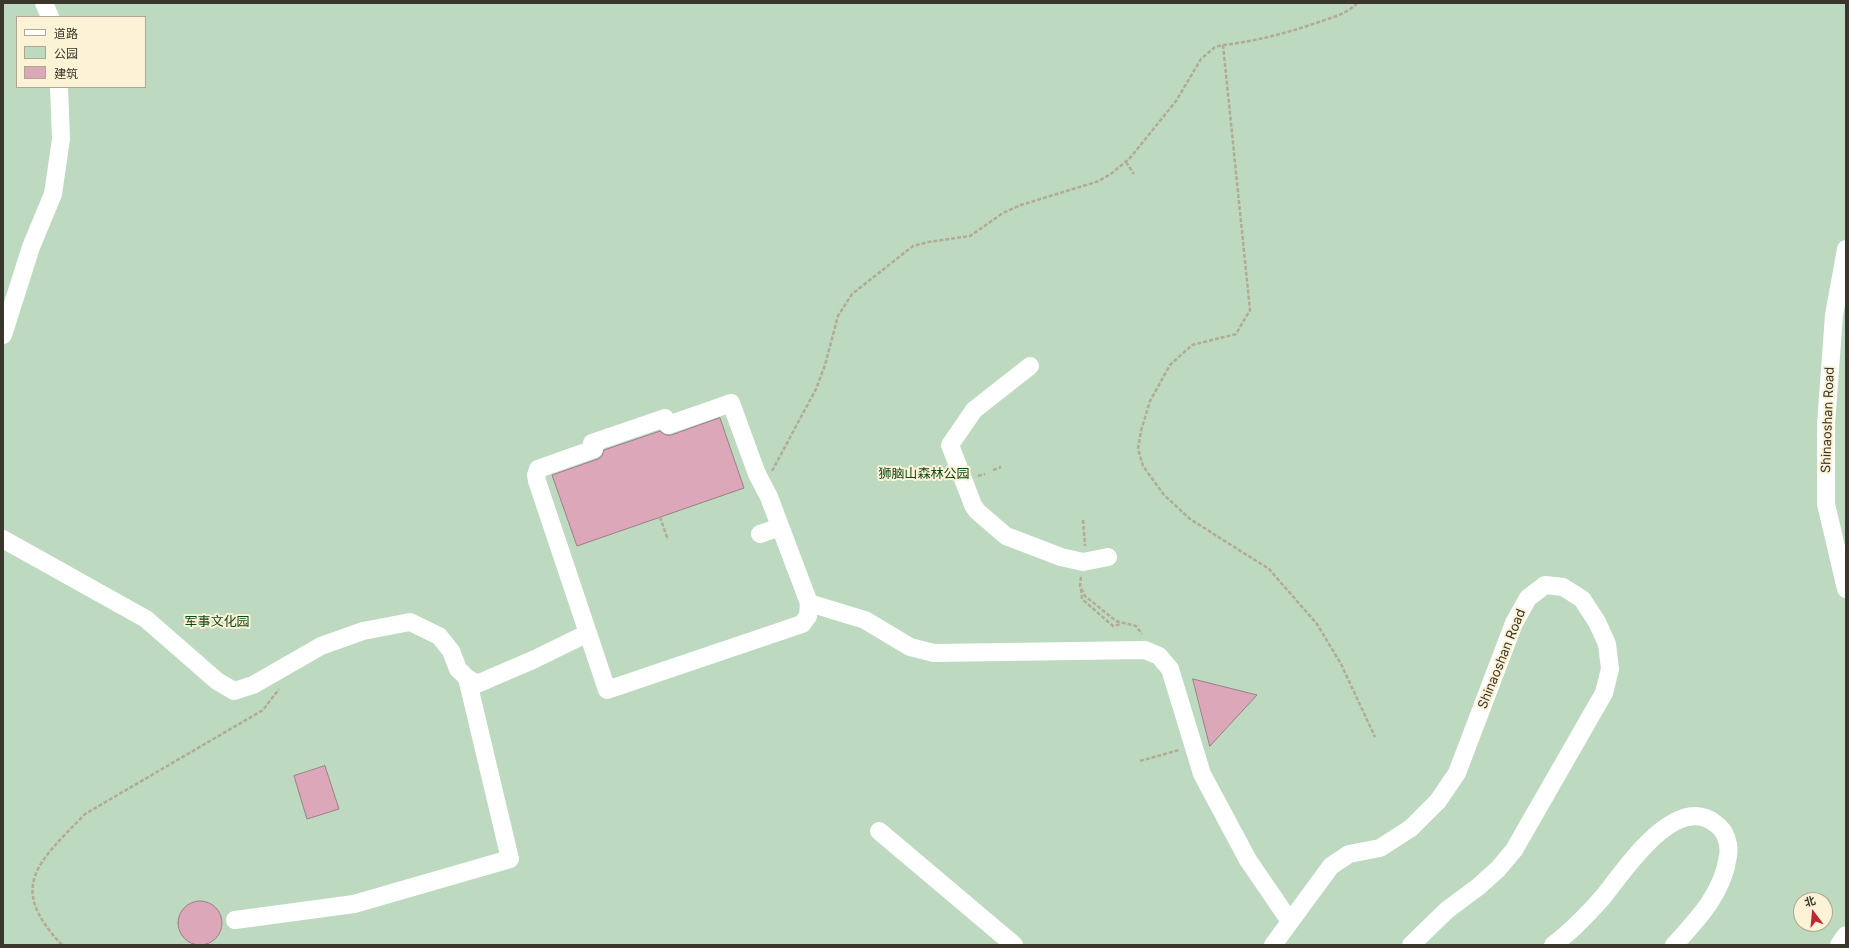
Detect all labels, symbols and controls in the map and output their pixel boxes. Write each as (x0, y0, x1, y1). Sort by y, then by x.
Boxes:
legend (16, 16, 146, 88)
text: 道路 (54, 26, 78, 41)
text: 公园 (54, 46, 78, 61)
text: 建筑 (54, 66, 78, 81)
street label: Shinaoshan Road (1818, 367, 1838, 473)
park label: 狮脑山森林公园 (879, 466, 969, 482)
street label: Shinaoshan Road (1475, 607, 1529, 711)
park label: 军事文化园 (185, 614, 249, 630)
north arrow (1793, 892, 1833, 932)
text: 北 (1803, 893, 1817, 910)

